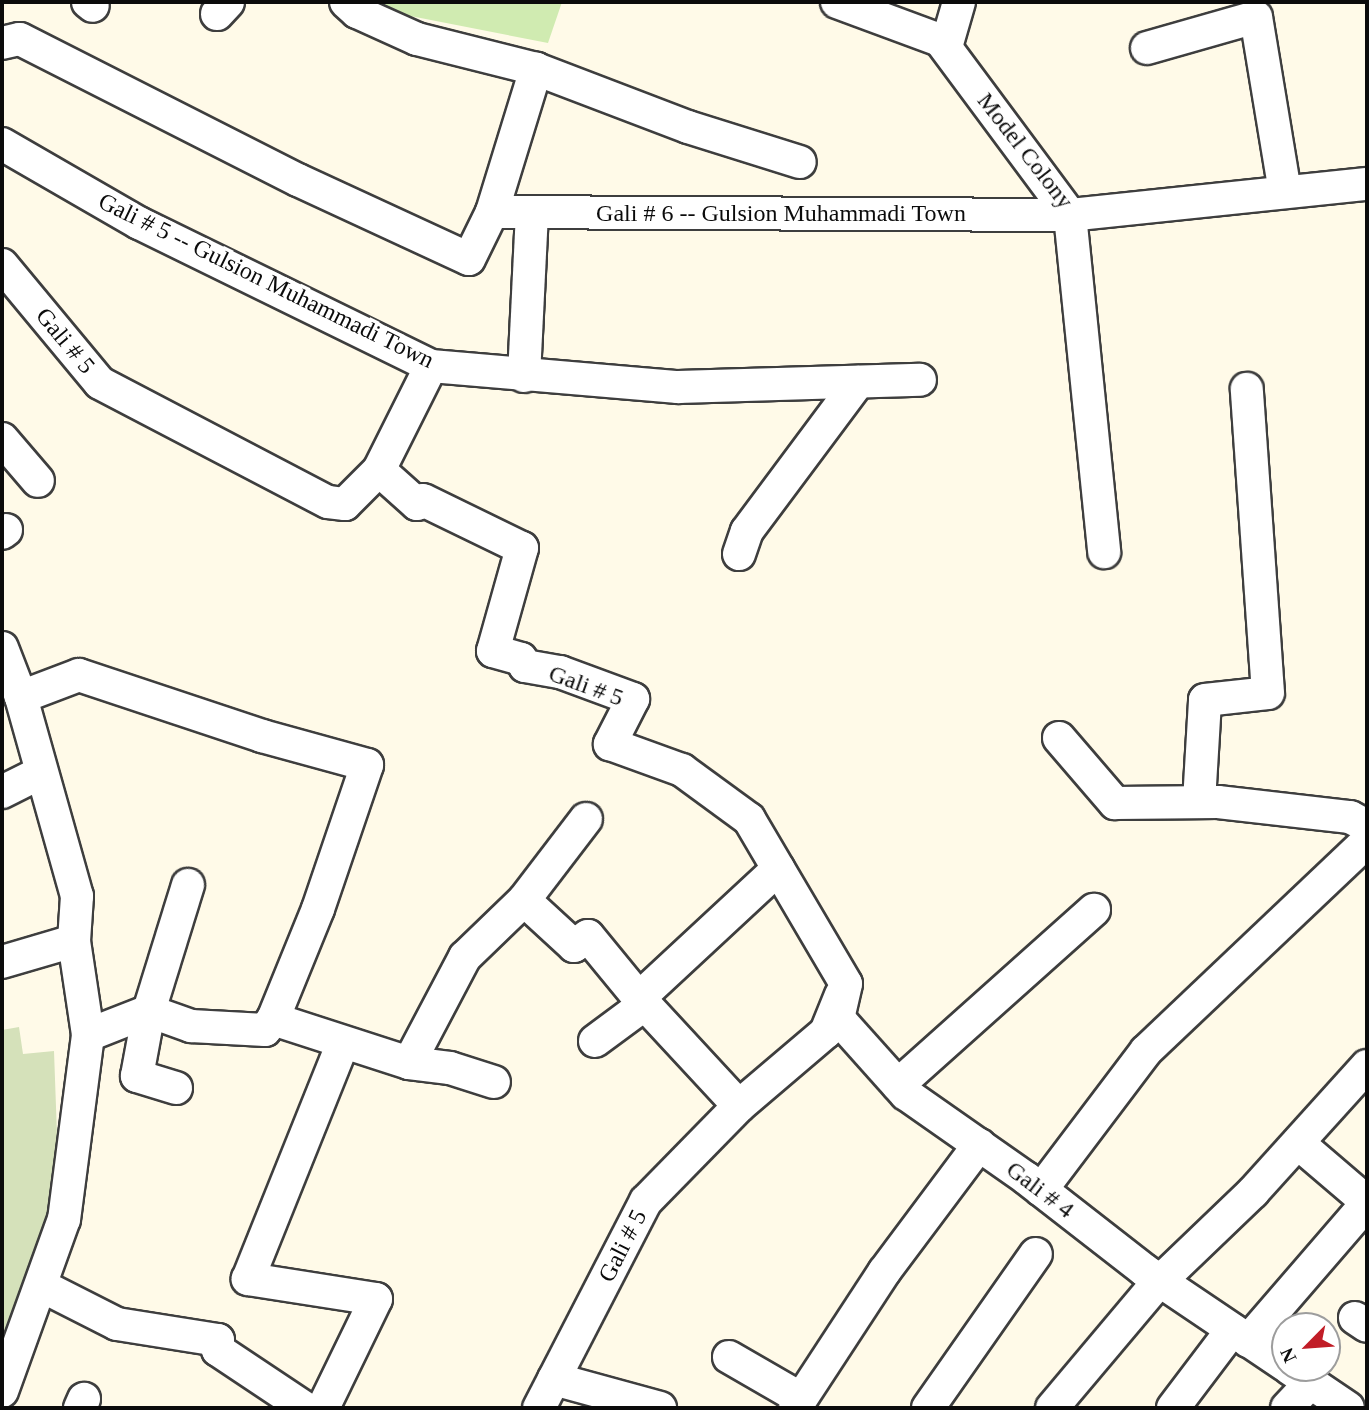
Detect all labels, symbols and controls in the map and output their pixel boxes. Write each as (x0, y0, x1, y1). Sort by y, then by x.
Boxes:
street label: Model Colony (971, 87, 1079, 215)
street label: Gali # 5 -- Gulsion Muhammadi Town (93, 187, 439, 375)
street label: Gali # 6 -- Gulsion Muhammadi Town (596, 200, 966, 228)
street label: Gali # 5 (29, 302, 101, 380)
street label: Gali # 5 (545, 659, 627, 713)
street label: Gali # 4 (1000, 1155, 1080, 1225)
street label: Gali # 5 (593, 1205, 653, 1287)
north arrow (1271, 1312, 1341, 1382)
text: N (1276, 1345, 1301, 1366)

